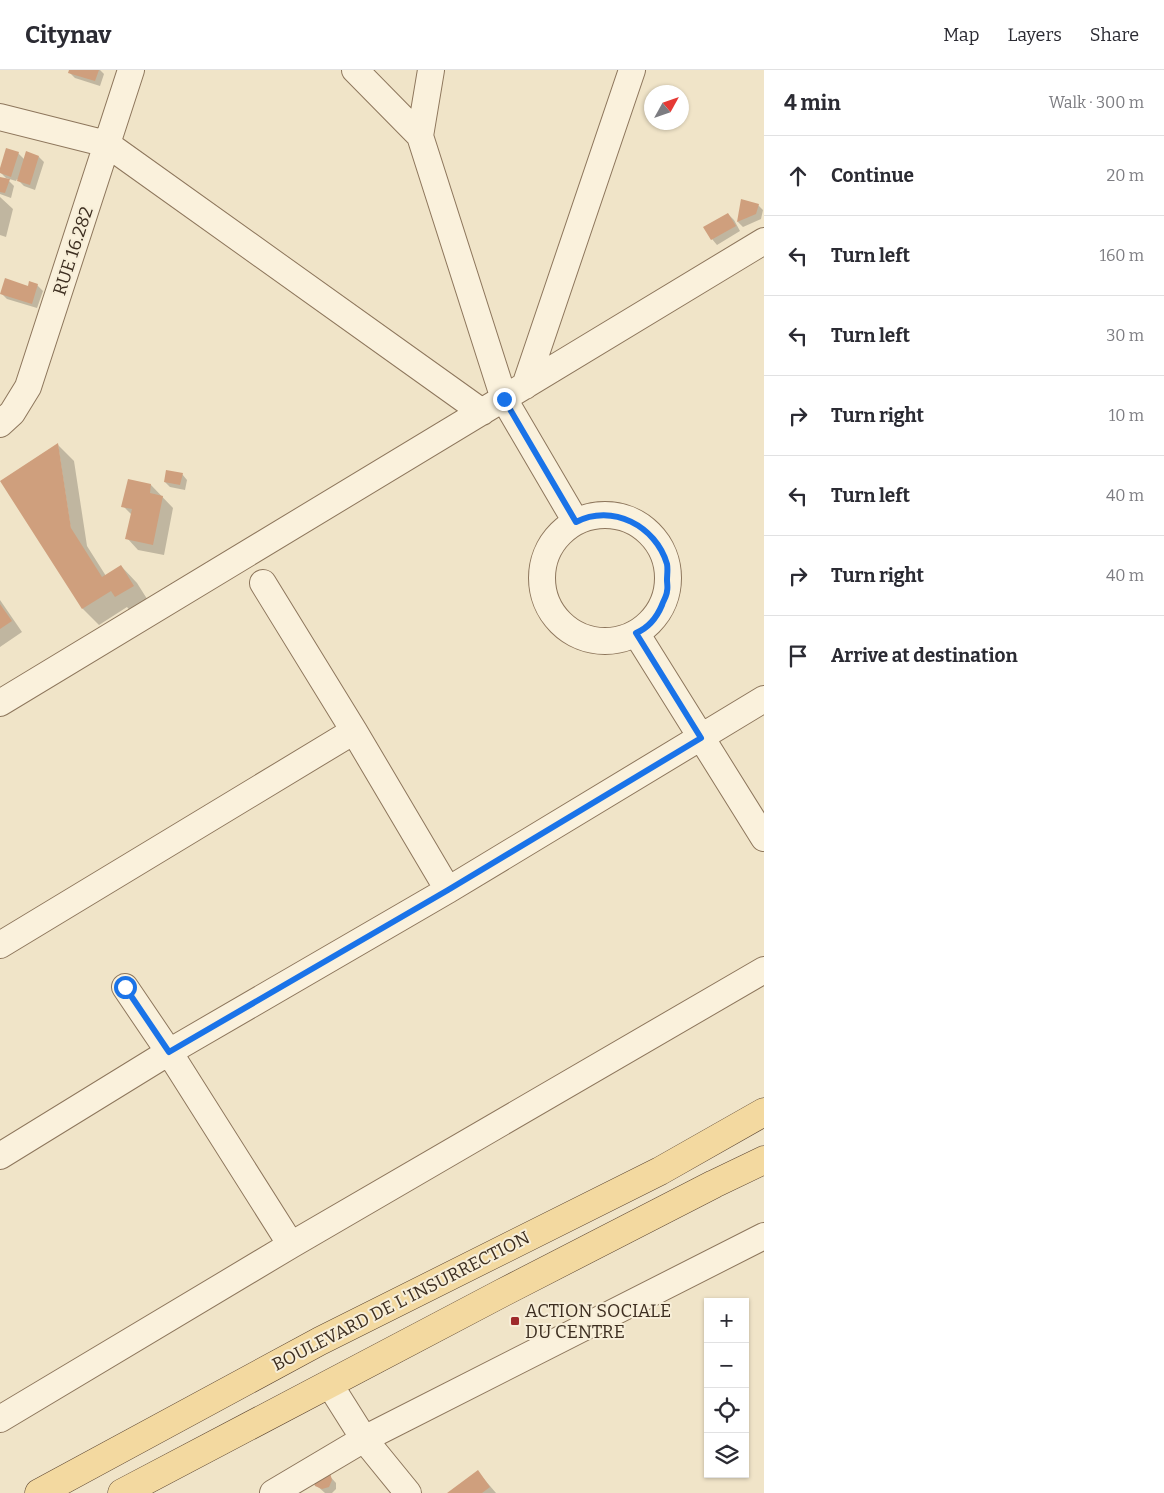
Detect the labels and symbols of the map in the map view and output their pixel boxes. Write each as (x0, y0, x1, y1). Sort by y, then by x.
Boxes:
north arrow (644, 85, 689, 130)
street label: RUE 16.282 (48, 204, 98, 298)
route end (493, 388, 516, 411)
route start (114, 976, 137, 999)
street label: BOULEVARD DE L'INSURRECTION (269, 1226, 533, 1376)
place label: ACTION SOCIALE DU CENTRE (525, 1300, 671, 1343)
marker: ACTION SOCIALE DU CENTRE (509, 1315, 521, 1327)

